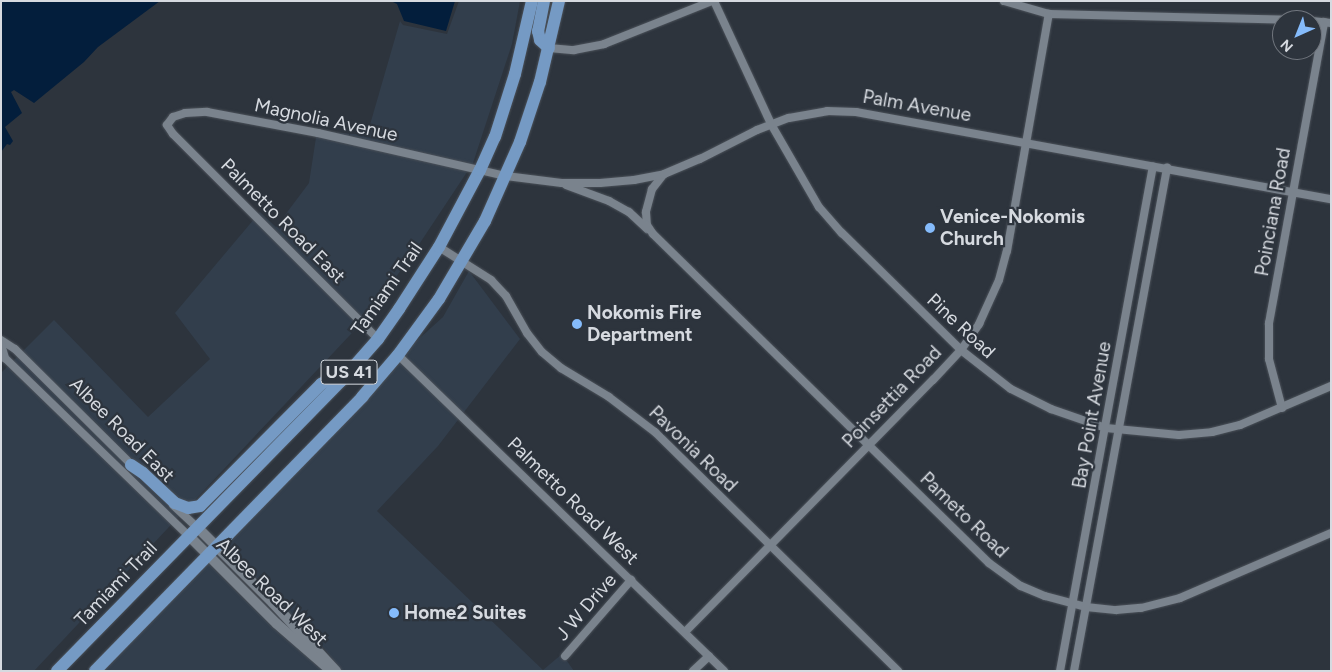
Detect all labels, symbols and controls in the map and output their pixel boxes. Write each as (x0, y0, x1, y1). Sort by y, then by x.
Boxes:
north arrow (1272, 10, 1322, 60)
text: N (1277, 36, 1297, 55)
street label: Palm Avenue (861, 85, 973, 127)
street label: Magnolia Avenue (252, 94, 400, 146)
street label: Poinciana Road (1250, 146, 1296, 278)
street label: Palmetto Road East (216, 154, 350, 288)
place label: Venice-Nokomis Church (940, 206, 1085, 250)
marker: Venice-Nokomis Church (924, 222, 936, 234)
street label: Tamiami Trail (346, 238, 428, 340)
street label: Pine Road (922, 289, 1000, 363)
place label: Nokomis Fire Department (587, 302, 702, 346)
marker: Nokomis Fire Department (571, 318, 583, 330)
street label: Bay Point Avenue (1068, 340, 1116, 490)
street label: Poinsettia Road (838, 341, 946, 453)
road number: US 41 (320, 357, 378, 388)
street label: Albee Road East (65, 373, 179, 487)
street label: Pavonia Road (644, 401, 742, 497)
street label: Palmetto Road West (503, 433, 643, 569)
street label: Pameto Road (915, 467, 1013, 563)
street label: Albee Road West (212, 533, 332, 651)
street label: Tamiami Trail (70, 537, 162, 631)
street label: J W Drive (551, 569, 621, 645)
place label: Home2 Suites (404, 602, 526, 624)
marker: Home2 Suites (388, 607, 400, 619)

